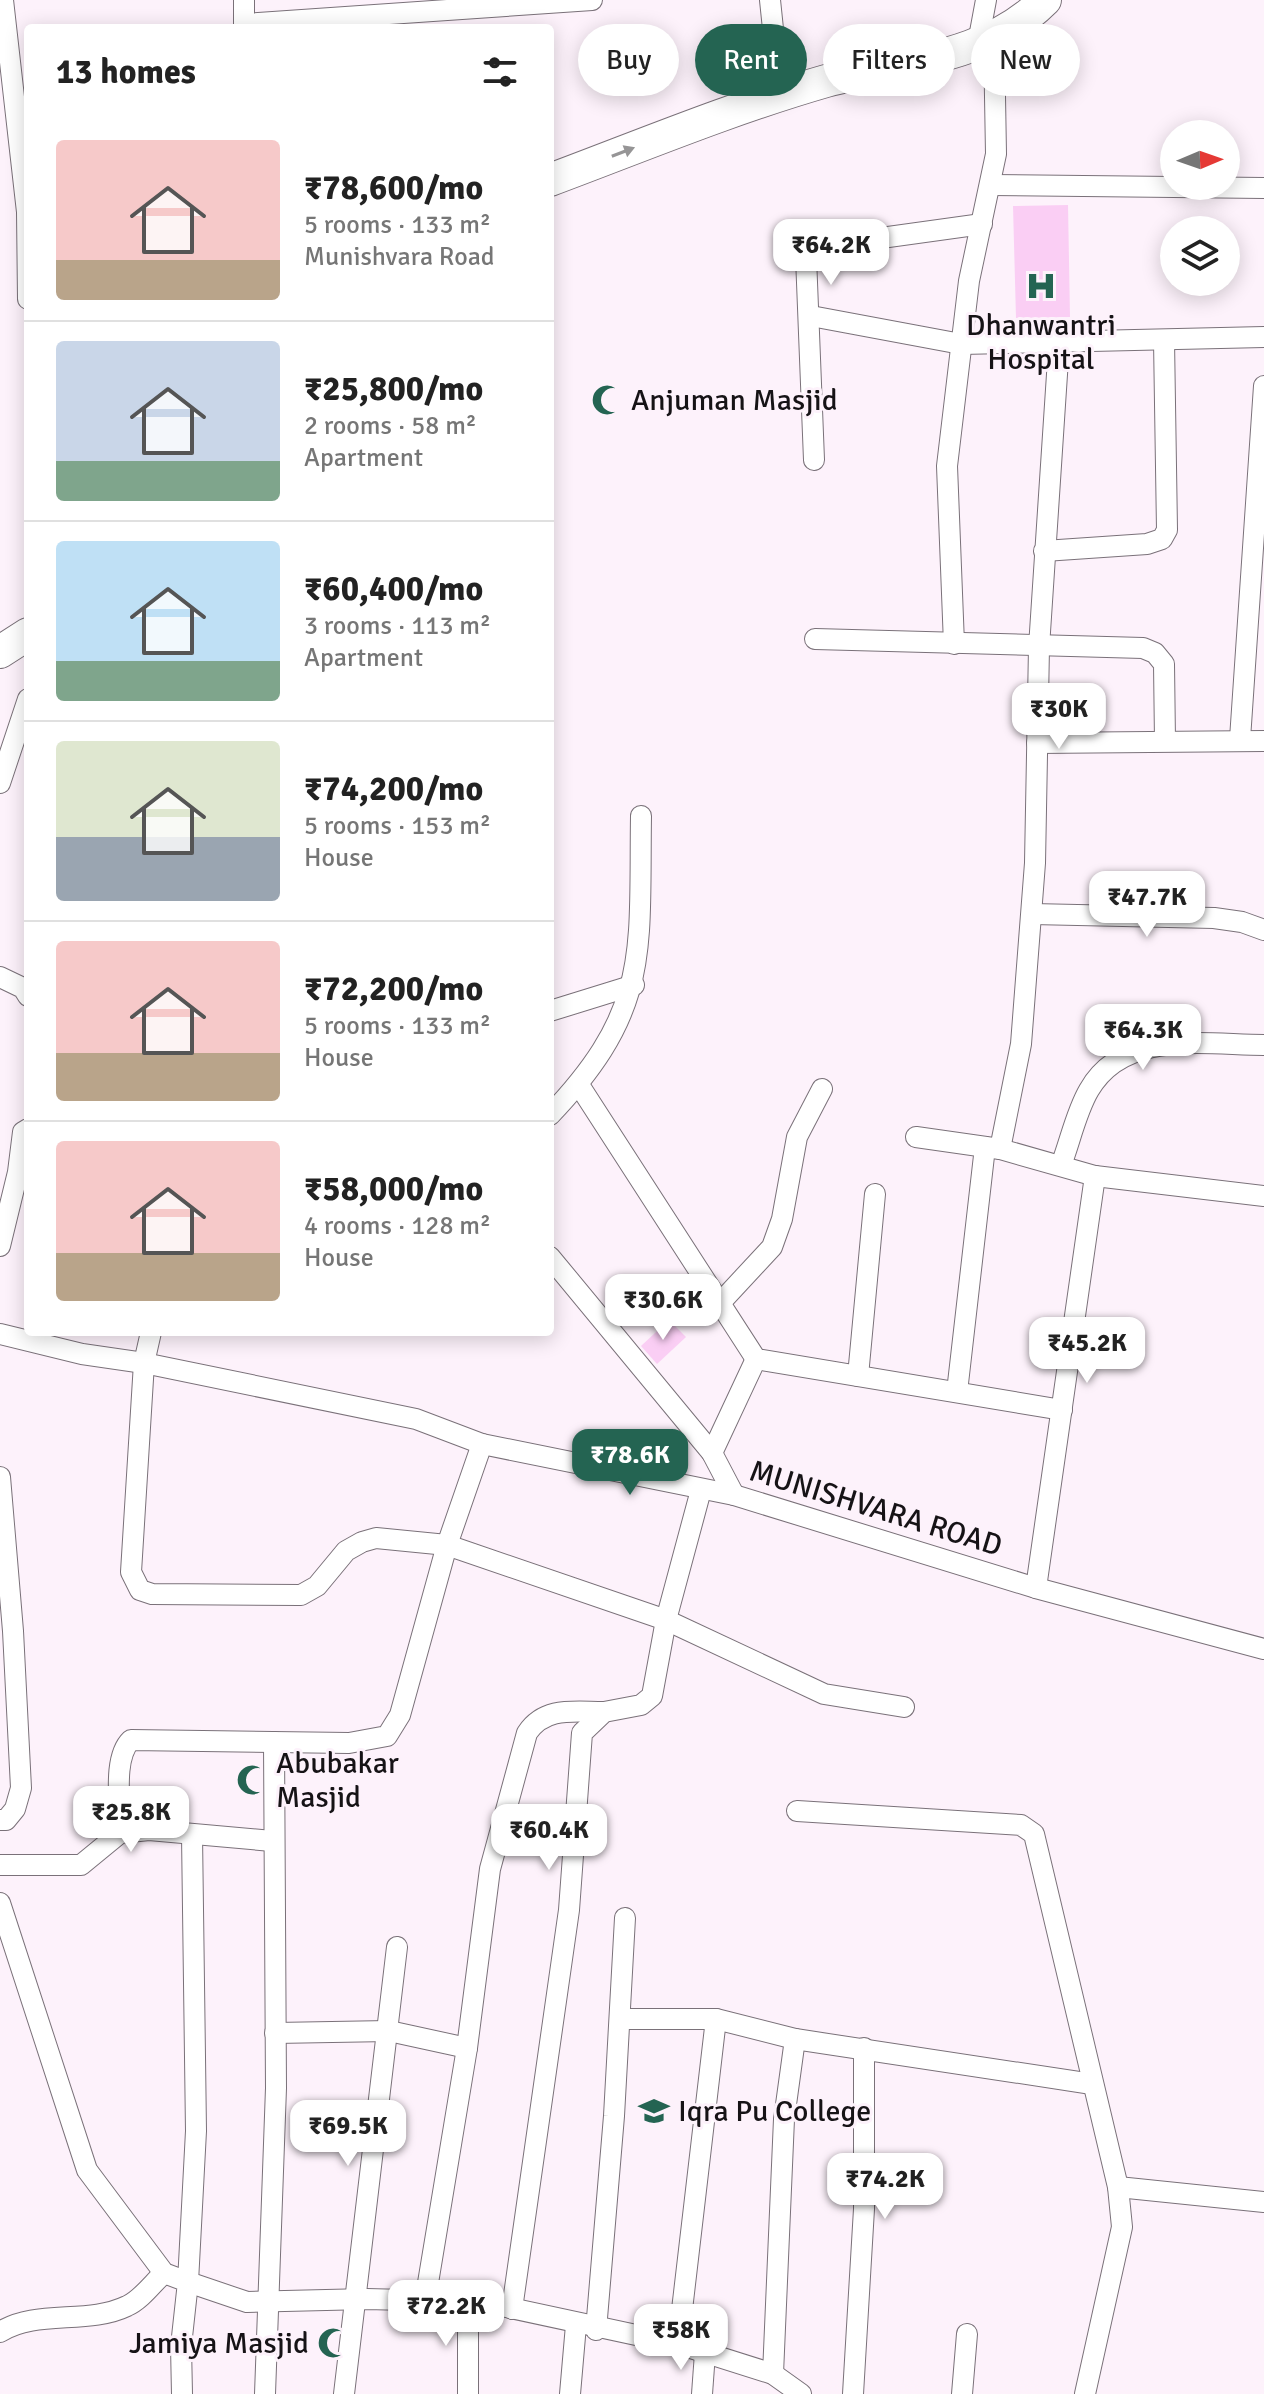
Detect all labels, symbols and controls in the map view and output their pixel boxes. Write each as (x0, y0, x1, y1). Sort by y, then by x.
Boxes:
chip: Buy (578, 24, 679, 96)
chip: Rent (695, 24, 807, 96)
chip: Filters (823, 24, 955, 96)
chip: New (971, 24, 1080, 96)
icon: filters (478, 50, 522, 94)
text: 13 homes (56, 51, 196, 93)
north arrow (1160, 120, 1240, 200)
map controls (1160, 120, 1240, 296)
one-way arrow (611, 145, 635, 158)
text: ₹78,600/mo (304, 167, 483, 209)
icon: home (120, 172, 216, 268)
text: 5 rooms · 133 m² (304, 209, 491, 241)
button: layers (1160, 216, 1240, 296)
pin: ₹64.2K (766, 219, 896, 287)
text: ₹64.2K (791, 229, 871, 261)
text: Munishvara Road (304, 241, 495, 273)
hospital icon: Dhanwantri Hospital (1024, 269, 1058, 303)
place label: Dhanwantri Hospital (966, 307, 1116, 378)
text: ₹25,800/mo (304, 368, 483, 410)
icon: home (120, 373, 216, 469)
place label: Anjuman Masjid (631, 382, 838, 419)
mosque icon: Anjuman Masjid (590, 383, 624, 417)
text: 2 rooms · 58 m² (304, 410, 477, 442)
text: Apartment (304, 442, 423, 474)
text: ₹60,400/mo (304, 568, 483, 610)
icon: home (120, 573, 216, 669)
text: 3 rooms · 113 m² (304, 610, 491, 642)
text: Apartment (304, 642, 423, 674)
pin: ₹30K (1012, 683, 1106, 751)
text: ₹30K (1030, 693, 1088, 725)
text: ₹74,200/mo (304, 768, 483, 810)
icon: home (120, 773, 216, 869)
text: 5 rooms · 153 m² (304, 810, 491, 842)
text: House (304, 842, 374, 874)
pin: ₹47.7K (1082, 871, 1212, 939)
text: ₹47.7K (1107, 881, 1187, 913)
text: ₹72,200/mo (304, 968, 483, 1010)
icon: home (120, 973, 216, 1069)
pin: ₹64.3K (1078, 1004, 1208, 1072)
text: 5 rooms · 133 m² (304, 1010, 491, 1042)
text: ₹64.3K (1103, 1014, 1183, 1046)
text: House (304, 1042, 374, 1074)
text: ₹58,000/mo (304, 1168, 483, 1210)
icon: home (120, 1173, 216, 1269)
text: 4 rooms · 128 m² (304, 1210, 491, 1242)
text: House (304, 1242, 374, 1274)
pin: ₹30.6K (598, 1274, 728, 1342)
text: ₹30.6K (623, 1284, 703, 1316)
pin: ₹45.2K (1022, 1317, 1152, 1385)
text: ₹45.2K (1047, 1327, 1127, 1359)
pin: ₹78.6K (565, 1429, 695, 1497)
text: ₹78.6K (590, 1439, 670, 1471)
street label: MUNISHVARA ROAD (745, 1452, 1007, 1564)
place label: Abubakar Masjid (276, 1745, 399, 1816)
mosque icon: Abubakar Masjid (235, 1763, 269, 1797)
pin: ₹25.8K (66, 1786, 196, 1854)
text: ₹25.8K (91, 1796, 171, 1828)
pin: ₹60.4K (484, 1804, 614, 1872)
text: ₹60.4K (509, 1814, 589, 1846)
place label: Iqra Pu College (678, 2093, 871, 2130)
school or university icon: Iqra Pu College (637, 2094, 671, 2128)
pin: ₹69.5K (283, 2100, 413, 2168)
text: ₹69.5K (308, 2110, 388, 2142)
pin: ₹74.2K (820, 2153, 950, 2221)
text: ₹74.2K (845, 2163, 925, 2195)
pin: ₹72.2K (381, 2280, 511, 2348)
text: ₹72.2K (406, 2290, 486, 2322)
pin: ₹58K (634, 2304, 728, 2372)
text: ₹58K (652, 2314, 710, 2346)
place label: Jamiya Masjid (129, 2325, 309, 2362)
mosque icon: Jamiya Masjid (316, 2326, 350, 2360)

